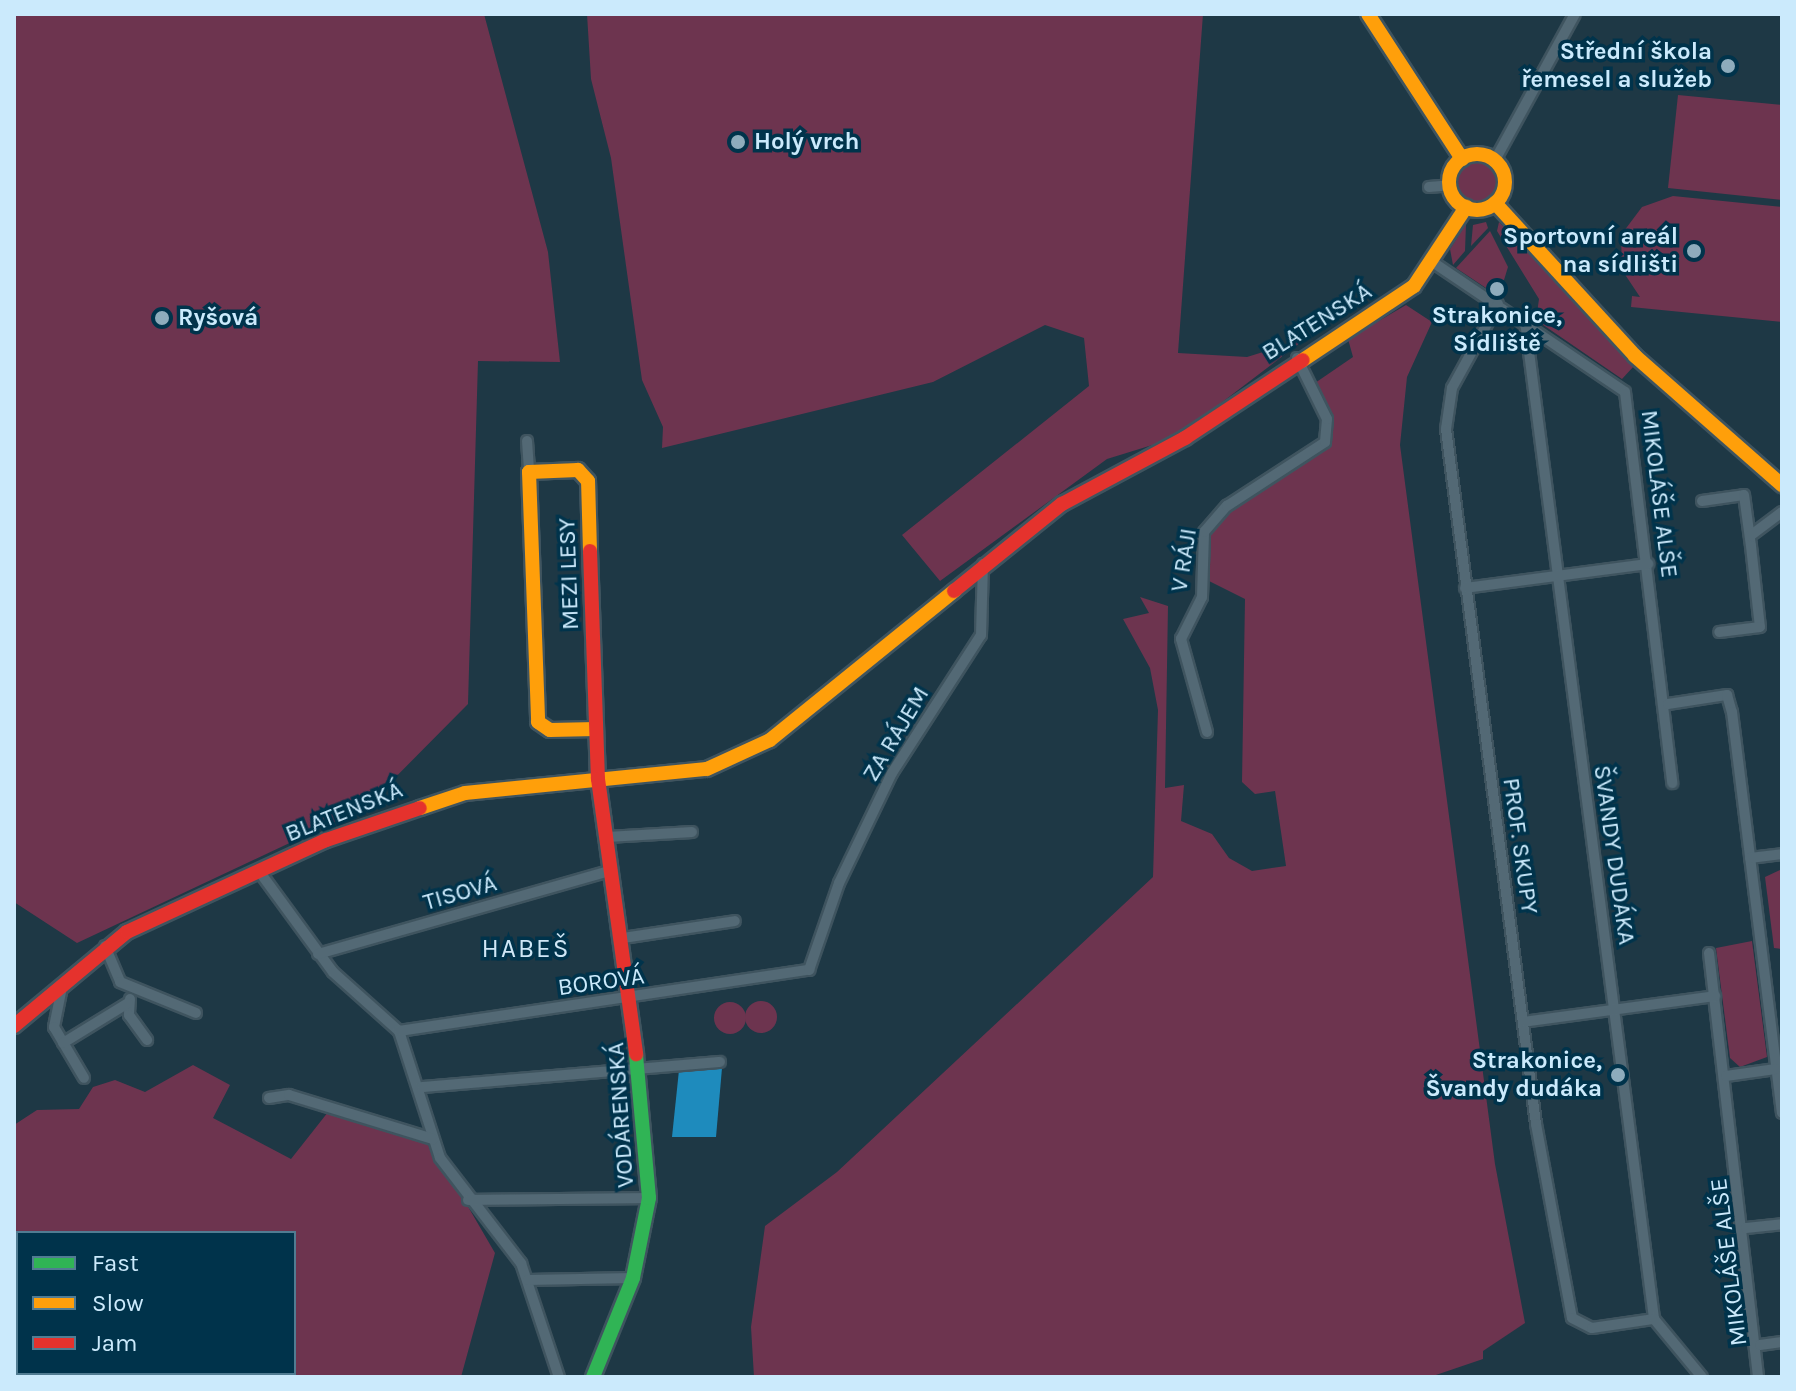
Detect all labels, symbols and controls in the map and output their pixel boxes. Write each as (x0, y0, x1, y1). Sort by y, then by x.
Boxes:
place label: Střední škola řemesel a služeb (1521, 38, 1712, 94)
marker: Střední škola řemesel a služeb (1719, 57, 1737, 75)
place label: Holý vrch (754, 128, 860, 156)
marker: Holý vrch (729, 133, 747, 151)
place label: Sportovní areál na sídlišti (1503, 223, 1678, 279)
marker: Sportovní areál na sídlišti (1685, 242, 1703, 260)
street label: BLATENSKÁ (1257, 277, 1377, 367)
marker: Strakonice, Sídliště (1488, 280, 1506, 298)
place label: Strakonice, Sídliště (1432, 302, 1562, 358)
place label: Ryšová (178, 304, 258, 332)
marker: Ryšová (153, 309, 171, 327)
street label: MIKOLÁŠE ALŠE (1634, 408, 1684, 580)
street label: MEZI LESY (553, 517, 585, 631)
street label: V RÁJI (1165, 526, 1203, 594)
street label: ZA RÁJEM (856, 681, 936, 787)
street label: ŠVANDY DUDÁKA (1587, 763, 1641, 947)
street label: BLATENSKÁ (281, 775, 407, 849)
street label: PROF. SKUPY (1496, 776, 1544, 916)
street label: TISOVÁ (420, 869, 500, 917)
district label: HABEŠ (482, 933, 570, 965)
street label: BOROVÁ (556, 962, 646, 1002)
street label: VODÁRENSKÁ (602, 1041, 640, 1189)
place label: Strakonice, Švandy dudáka (1426, 1047, 1602, 1103)
marker: Strakonice, Švandy dudáka (1609, 1066, 1627, 1084)
street label: MIKOLÁŠE ALŠE (1704, 1176, 1754, 1348)
legend (16, 1231, 296, 1375)
text: Fast (92, 1249, 139, 1277)
text: Slow (92, 1289, 144, 1317)
text: Jam (92, 1329, 137, 1357)

